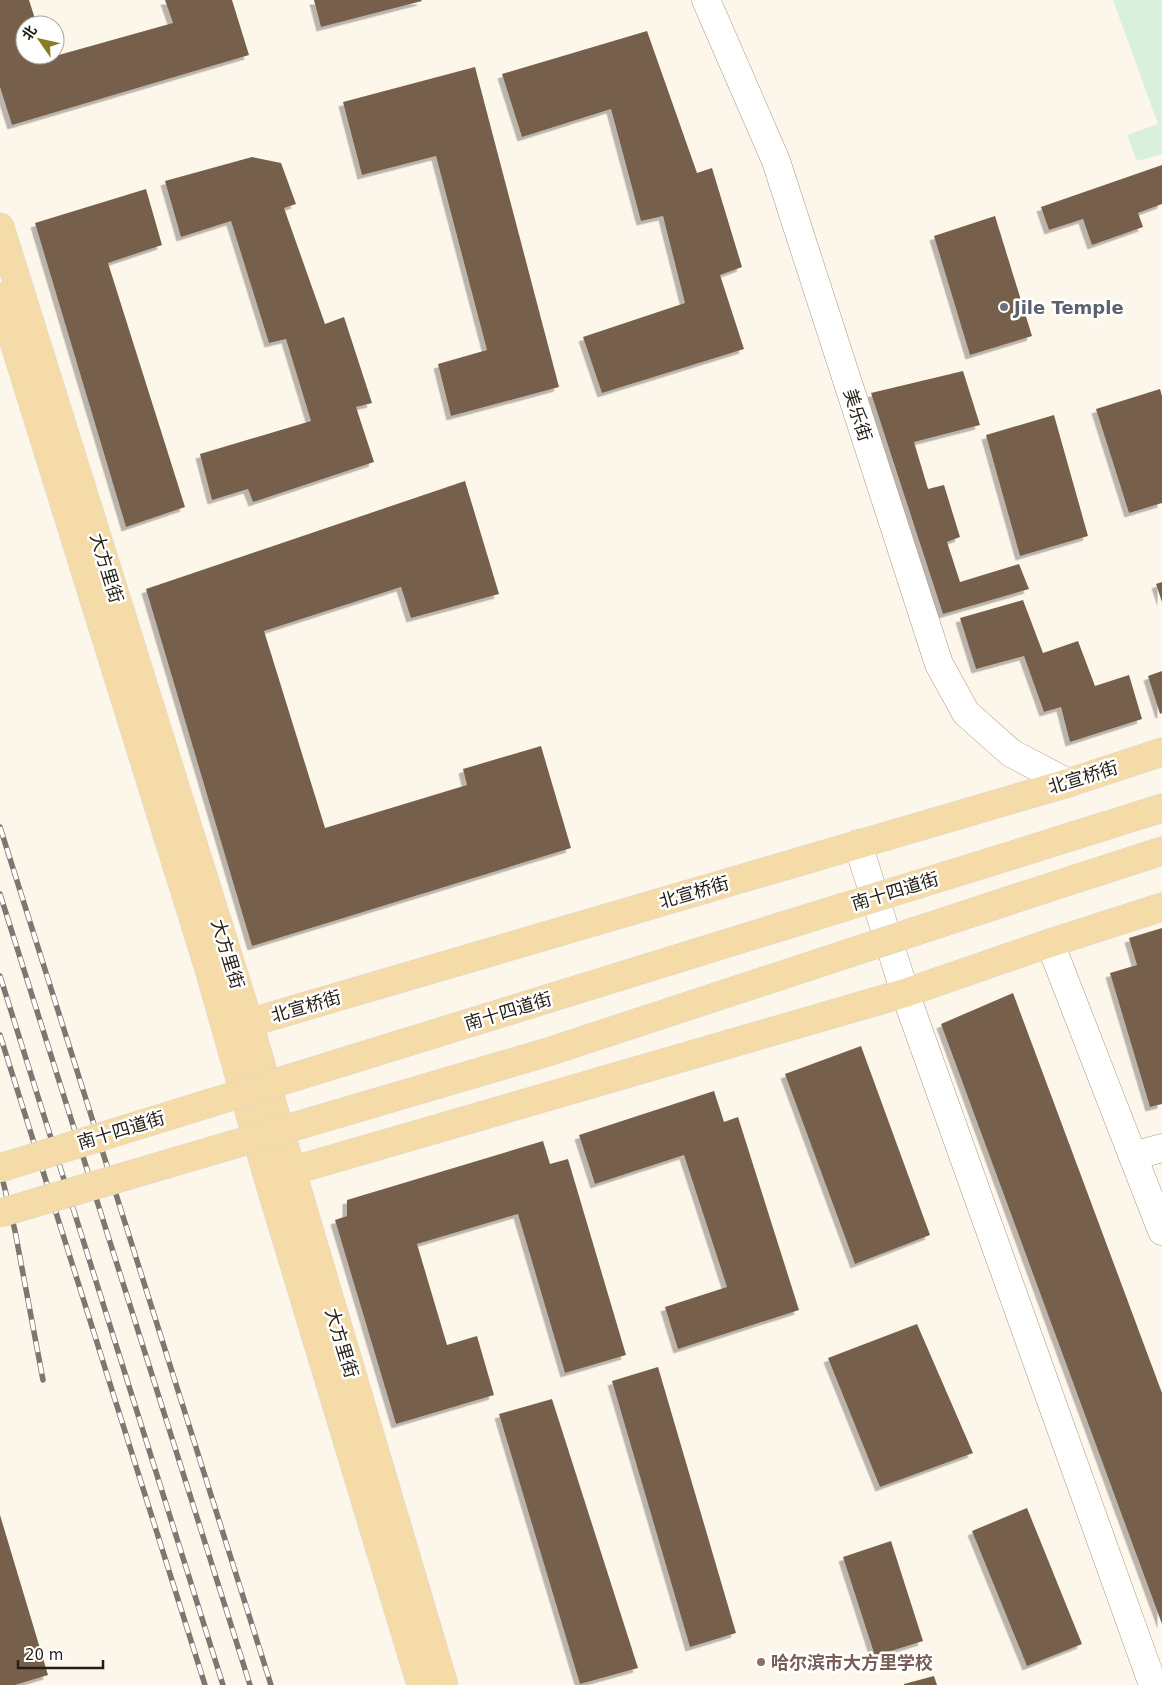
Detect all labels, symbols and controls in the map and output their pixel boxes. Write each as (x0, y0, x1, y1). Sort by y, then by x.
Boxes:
north arrow (15, 15, 65, 65)
text: 北 (19, 22, 40, 43)
place label: Jile Temple (1012, 297, 1124, 318)
marker: Jile Temple (998, 301, 1010, 313)
street label: 美乐街 (840, 386, 876, 444)
street label: 大方里街 (86, 531, 128, 605)
street label: 北宣桥街 (1046, 756, 1120, 798)
street label: 南十四道街 (849, 868, 941, 914)
street label: 北宣桥街 (657, 872, 731, 912)
street label: 大方里街 (207, 917, 249, 991)
street label: 北宣桥街 (269, 986, 343, 1026)
street label: 南十四道街 (462, 988, 554, 1034)
street label: 南十四道街 (75, 1107, 167, 1153)
street label: 大方里街 (321, 1306, 363, 1380)
scale bar (18, 1638, 102, 1670)
text: 20 m (25, 1646, 63, 1664)
place label: 哈尔滨市大方里学校 (771, 1652, 933, 1673)
marker: 哈尔滨市大方里学校 (755, 1656, 767, 1668)

